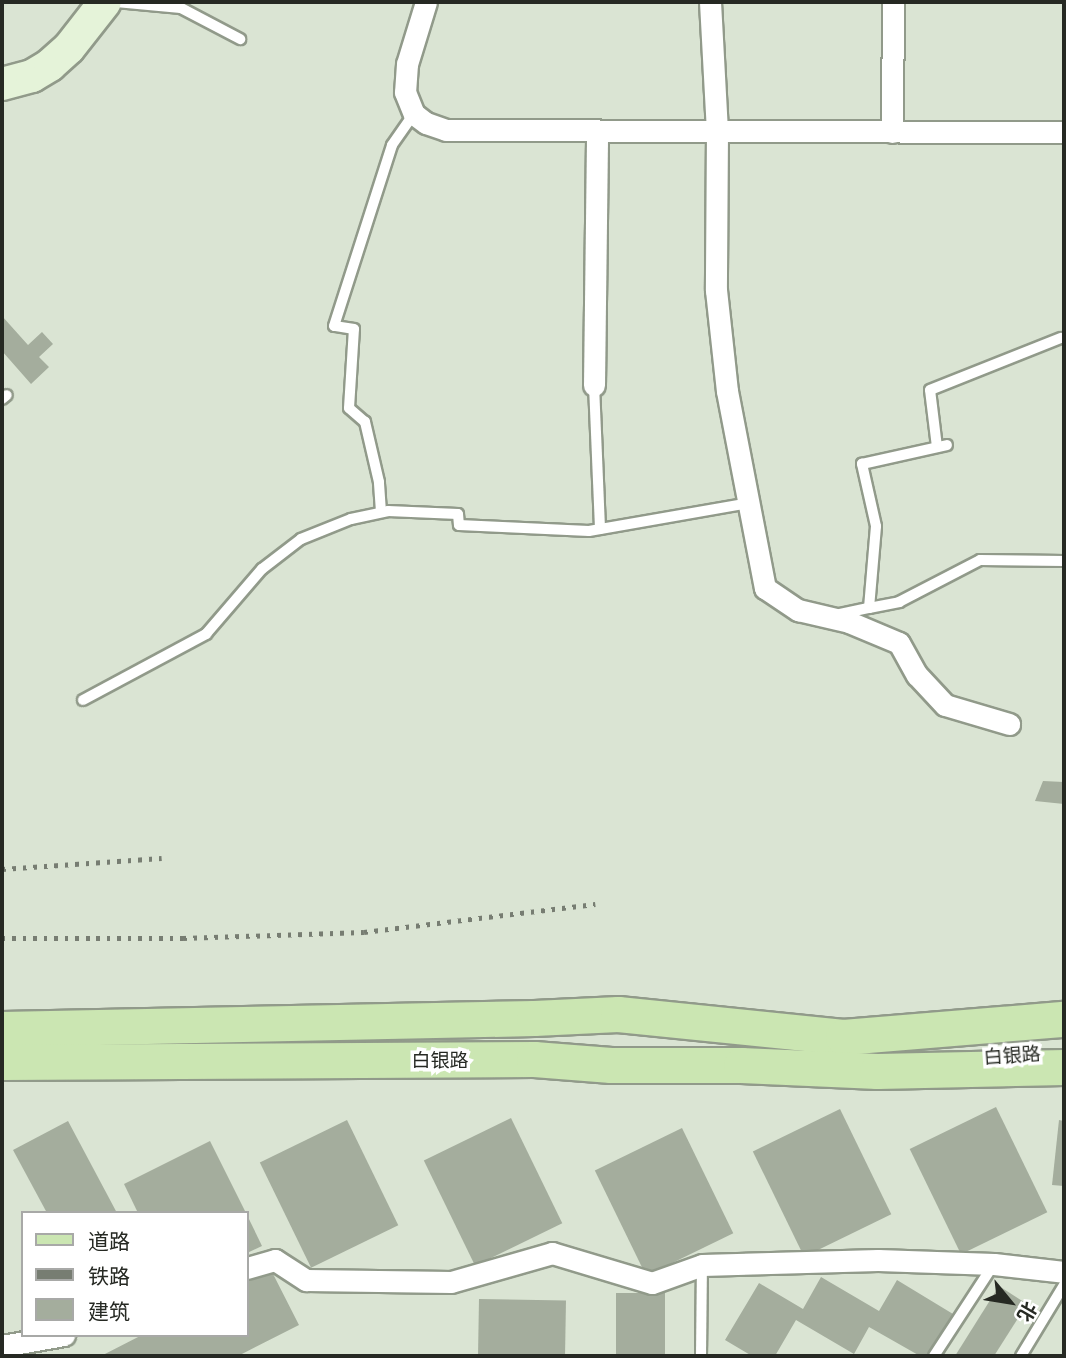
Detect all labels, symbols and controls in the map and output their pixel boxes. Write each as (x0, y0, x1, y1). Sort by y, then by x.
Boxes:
street label: 白银路 (983, 1041, 1041, 1067)
street label: 白银路 (412, 1048, 468, 1070)
legend (21, 1211, 248, 1337)
text: 道路 (88, 1225, 130, 1255)
text: 铁路 (88, 1260, 130, 1290)
north arrow (975, 1267, 1045, 1337)
text: 建筑 (88, 1295, 130, 1325)
text: 北 (1012, 1298, 1045, 1328)

